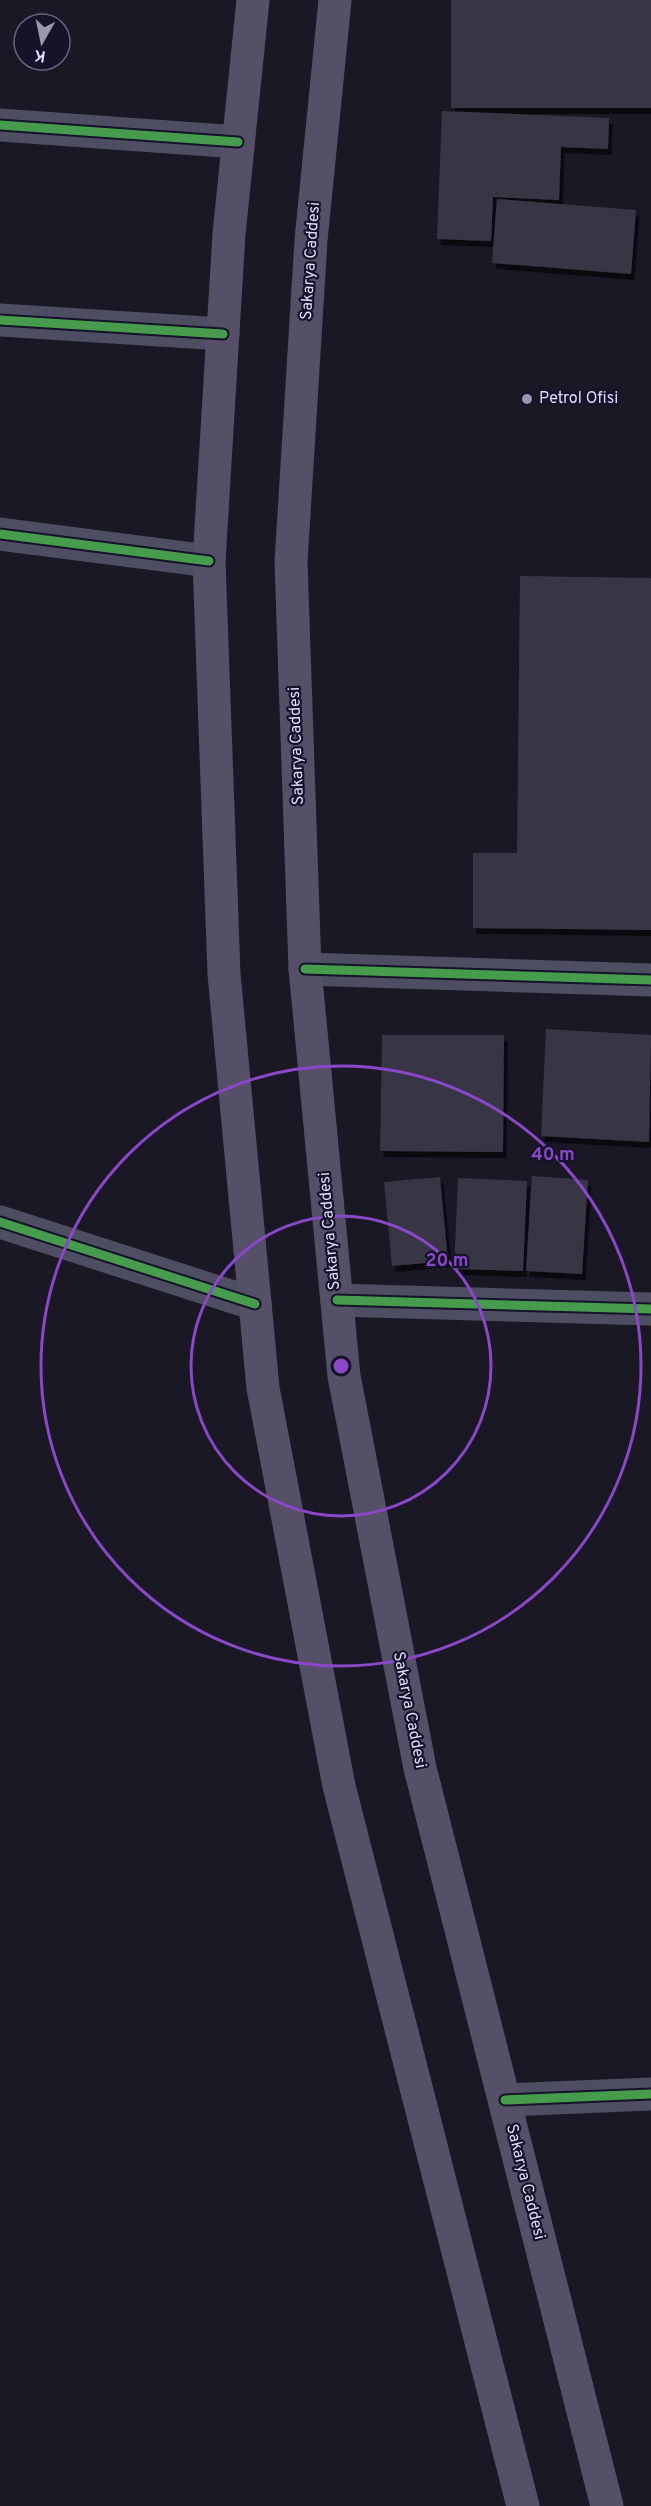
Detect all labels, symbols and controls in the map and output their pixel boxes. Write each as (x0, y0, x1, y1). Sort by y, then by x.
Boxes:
north arrow (12, 12, 72, 72)
text: K (33, 44, 47, 66)
street label: Sakarya Caddesi (297, 201, 325, 321)
place label: Petrol Ofisi (539, 389, 618, 409)
marker: Petrol Ofisi (520, 392, 534, 406)
street label: Sakarya Caddesi (285, 686, 309, 806)
text: 40 m (531, 1144, 575, 1167)
street label: Sakarya Caddesi (315, 1171, 345, 1291)
text: 20 m (425, 1250, 469, 1273)
centre of rings (331, 1356, 351, 1376)
street label: Sakarya Caddesi (388, 1650, 430, 1770)
street label: Sakarya Caddesi (501, 2122, 549, 2242)

